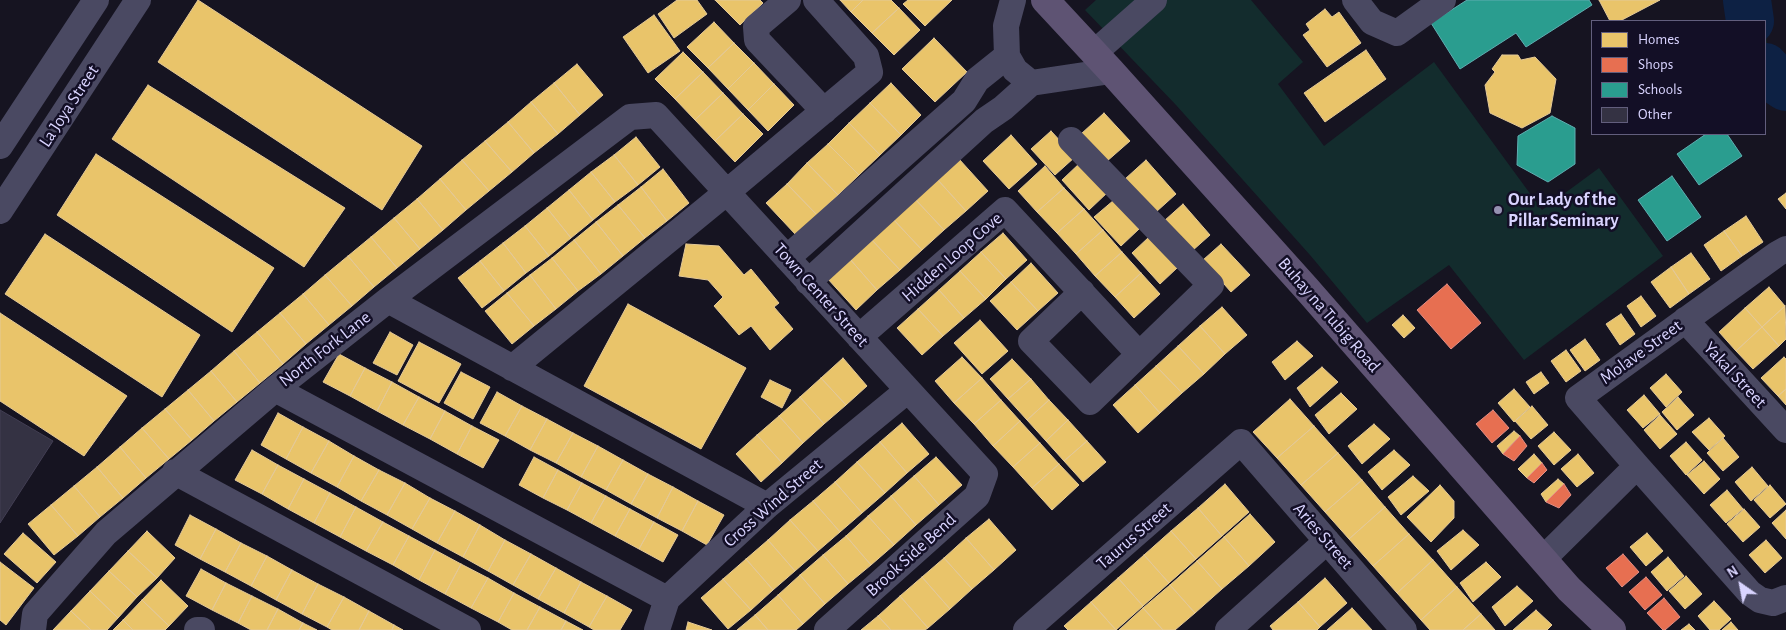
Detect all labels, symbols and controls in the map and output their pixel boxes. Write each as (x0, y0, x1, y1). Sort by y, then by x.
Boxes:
legend (1591, 20, 1766, 135)
text: Homes (1638, 32, 1680, 47)
text: Shops (1638, 57, 1673, 72)
street label: La Joya Street (34, 61, 104, 151)
text: Schools (1638, 82, 1682, 97)
text: Other (1638, 107, 1672, 122)
place label: Our Lady of the Pillar Seminary (1508, 189, 1619, 232)
marker: Our Lady of the Pillar Seminary (1492, 204, 1504, 216)
street label: Hidden Loop Cove (897, 207, 1007, 307)
street label: Town Center Street (769, 239, 873, 351)
street label: Buhay na Tubig Road (1273, 253, 1385, 377)
street label: North Fork Lane (275, 306, 375, 392)
street label: Molave Street (1596, 315, 1686, 389)
street label: Yakal Street (1699, 337, 1771, 413)
street label: Cross Wind Street (719, 454, 827, 552)
street label: Taurus Street (1092, 498, 1176, 574)
street label: Aries Street (1288, 498, 1358, 574)
street label: Brook Side Bend (861, 509, 961, 601)
north arrow (1716, 560, 1766, 610)
text: N (1725, 564, 1741, 581)

